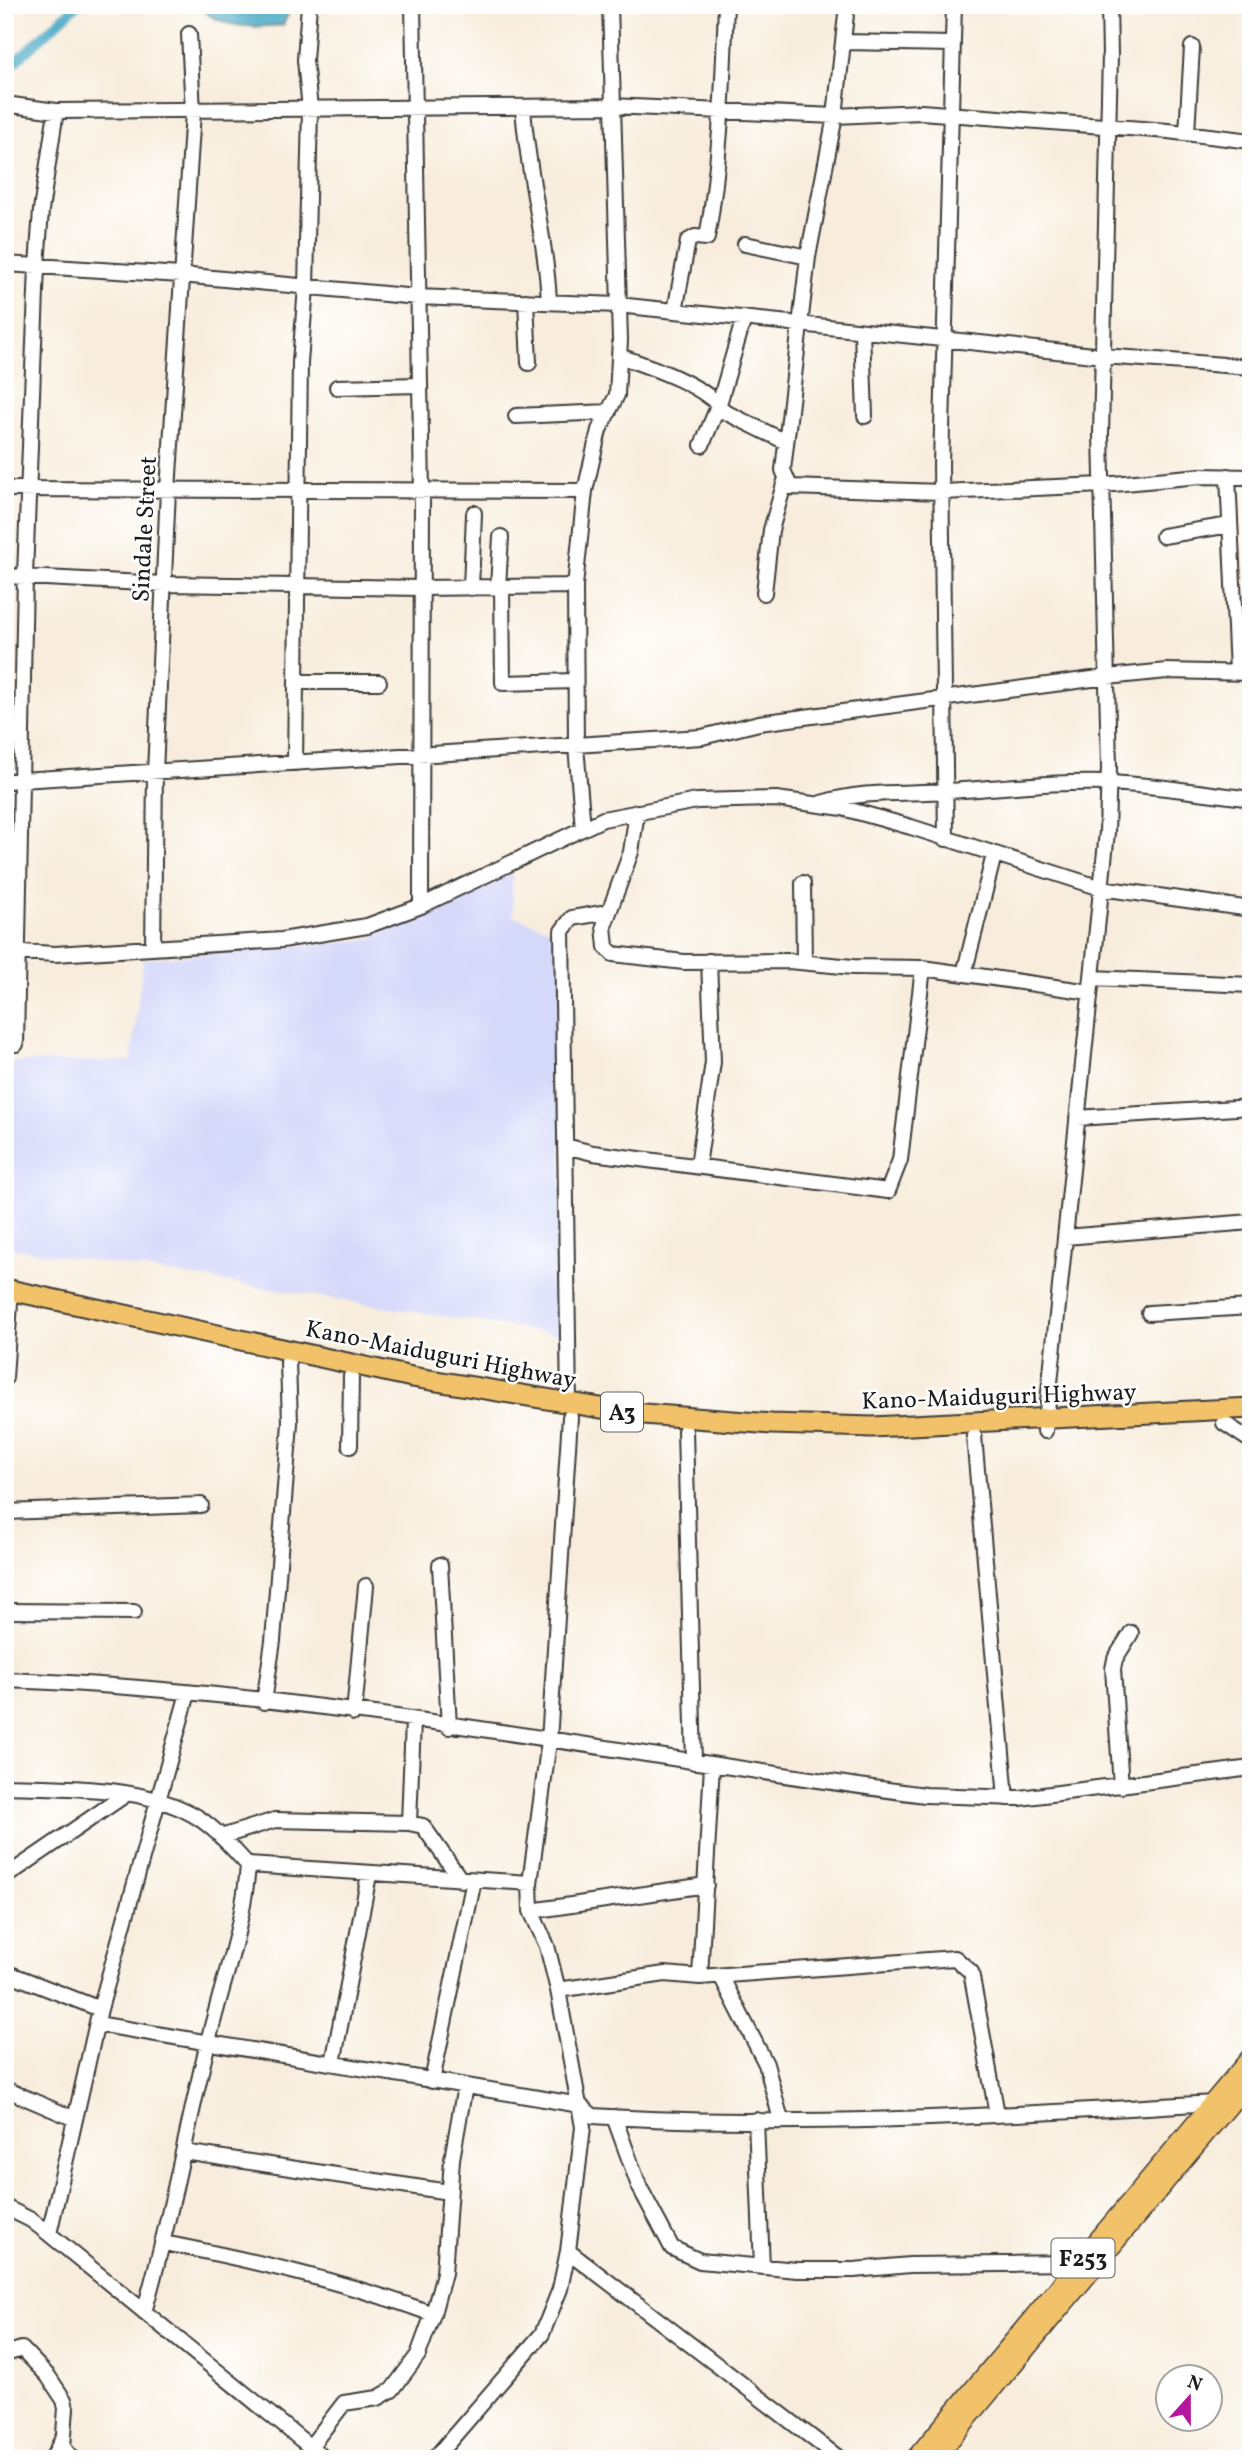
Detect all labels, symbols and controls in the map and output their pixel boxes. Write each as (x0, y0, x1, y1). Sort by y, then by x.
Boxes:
street label: Sindale Street (125, 455, 167, 603)
street label: Kano-Maiduguri Highway (302, 1313, 579, 1399)
street label: Kano-Maiduguri Highway (861, 1376, 1137, 1420)
road number: A3 (601, 1392, 643, 1432)
road number: F253 (1052, 2238, 1114, 2278)
north arrow (1154, 2362, 1224, 2432)
text: N (1183, 2369, 1206, 2399)

